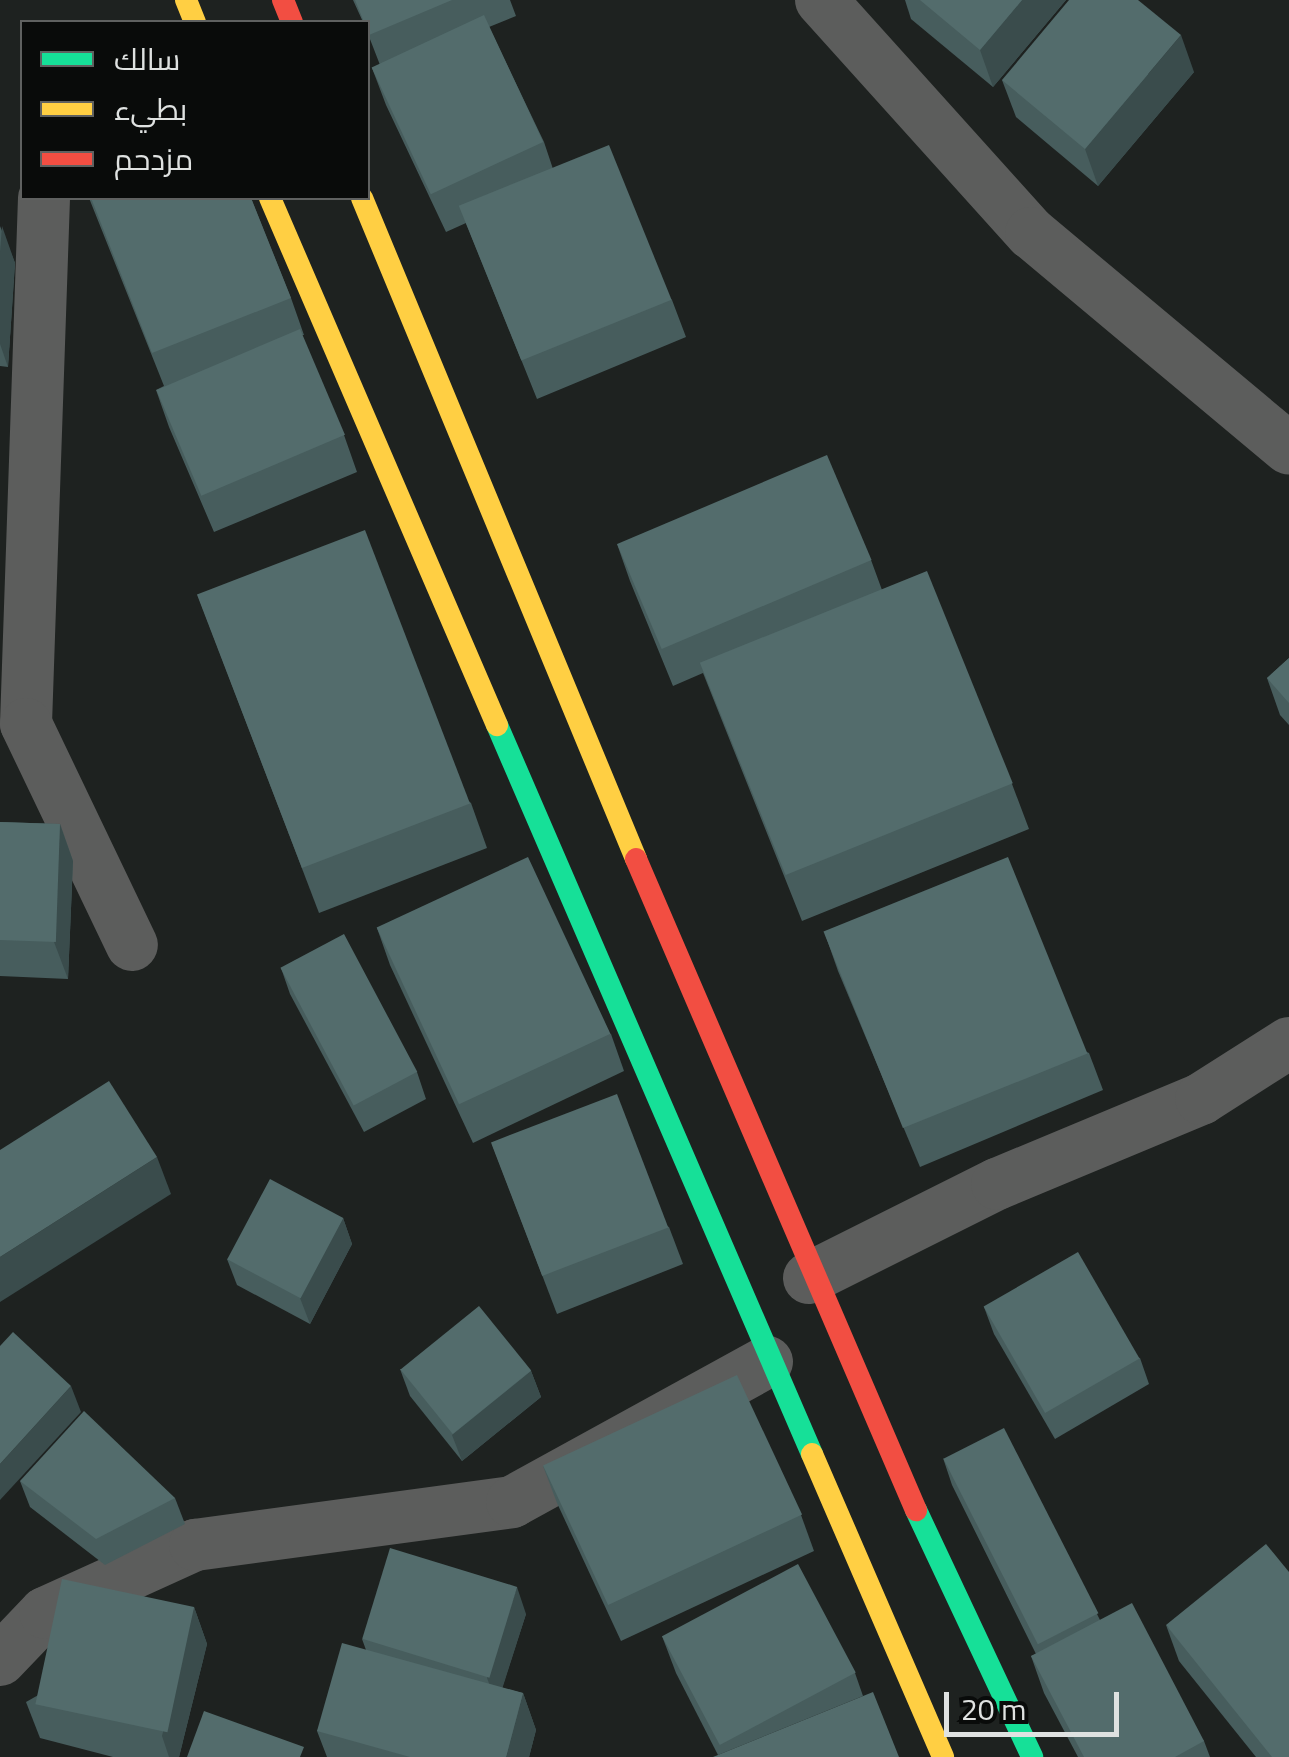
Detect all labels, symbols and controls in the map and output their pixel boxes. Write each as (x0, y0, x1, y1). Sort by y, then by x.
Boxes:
legend (20, 20, 370, 200)
text: سالك (114, 36, 180, 82)
text: بطيء (114, 86, 187, 132)
text: مزدحم (114, 136, 193, 182)
scale bar (949, 1672, 1124, 1734)
text: 20 m (961, 1686, 1026, 1732)

